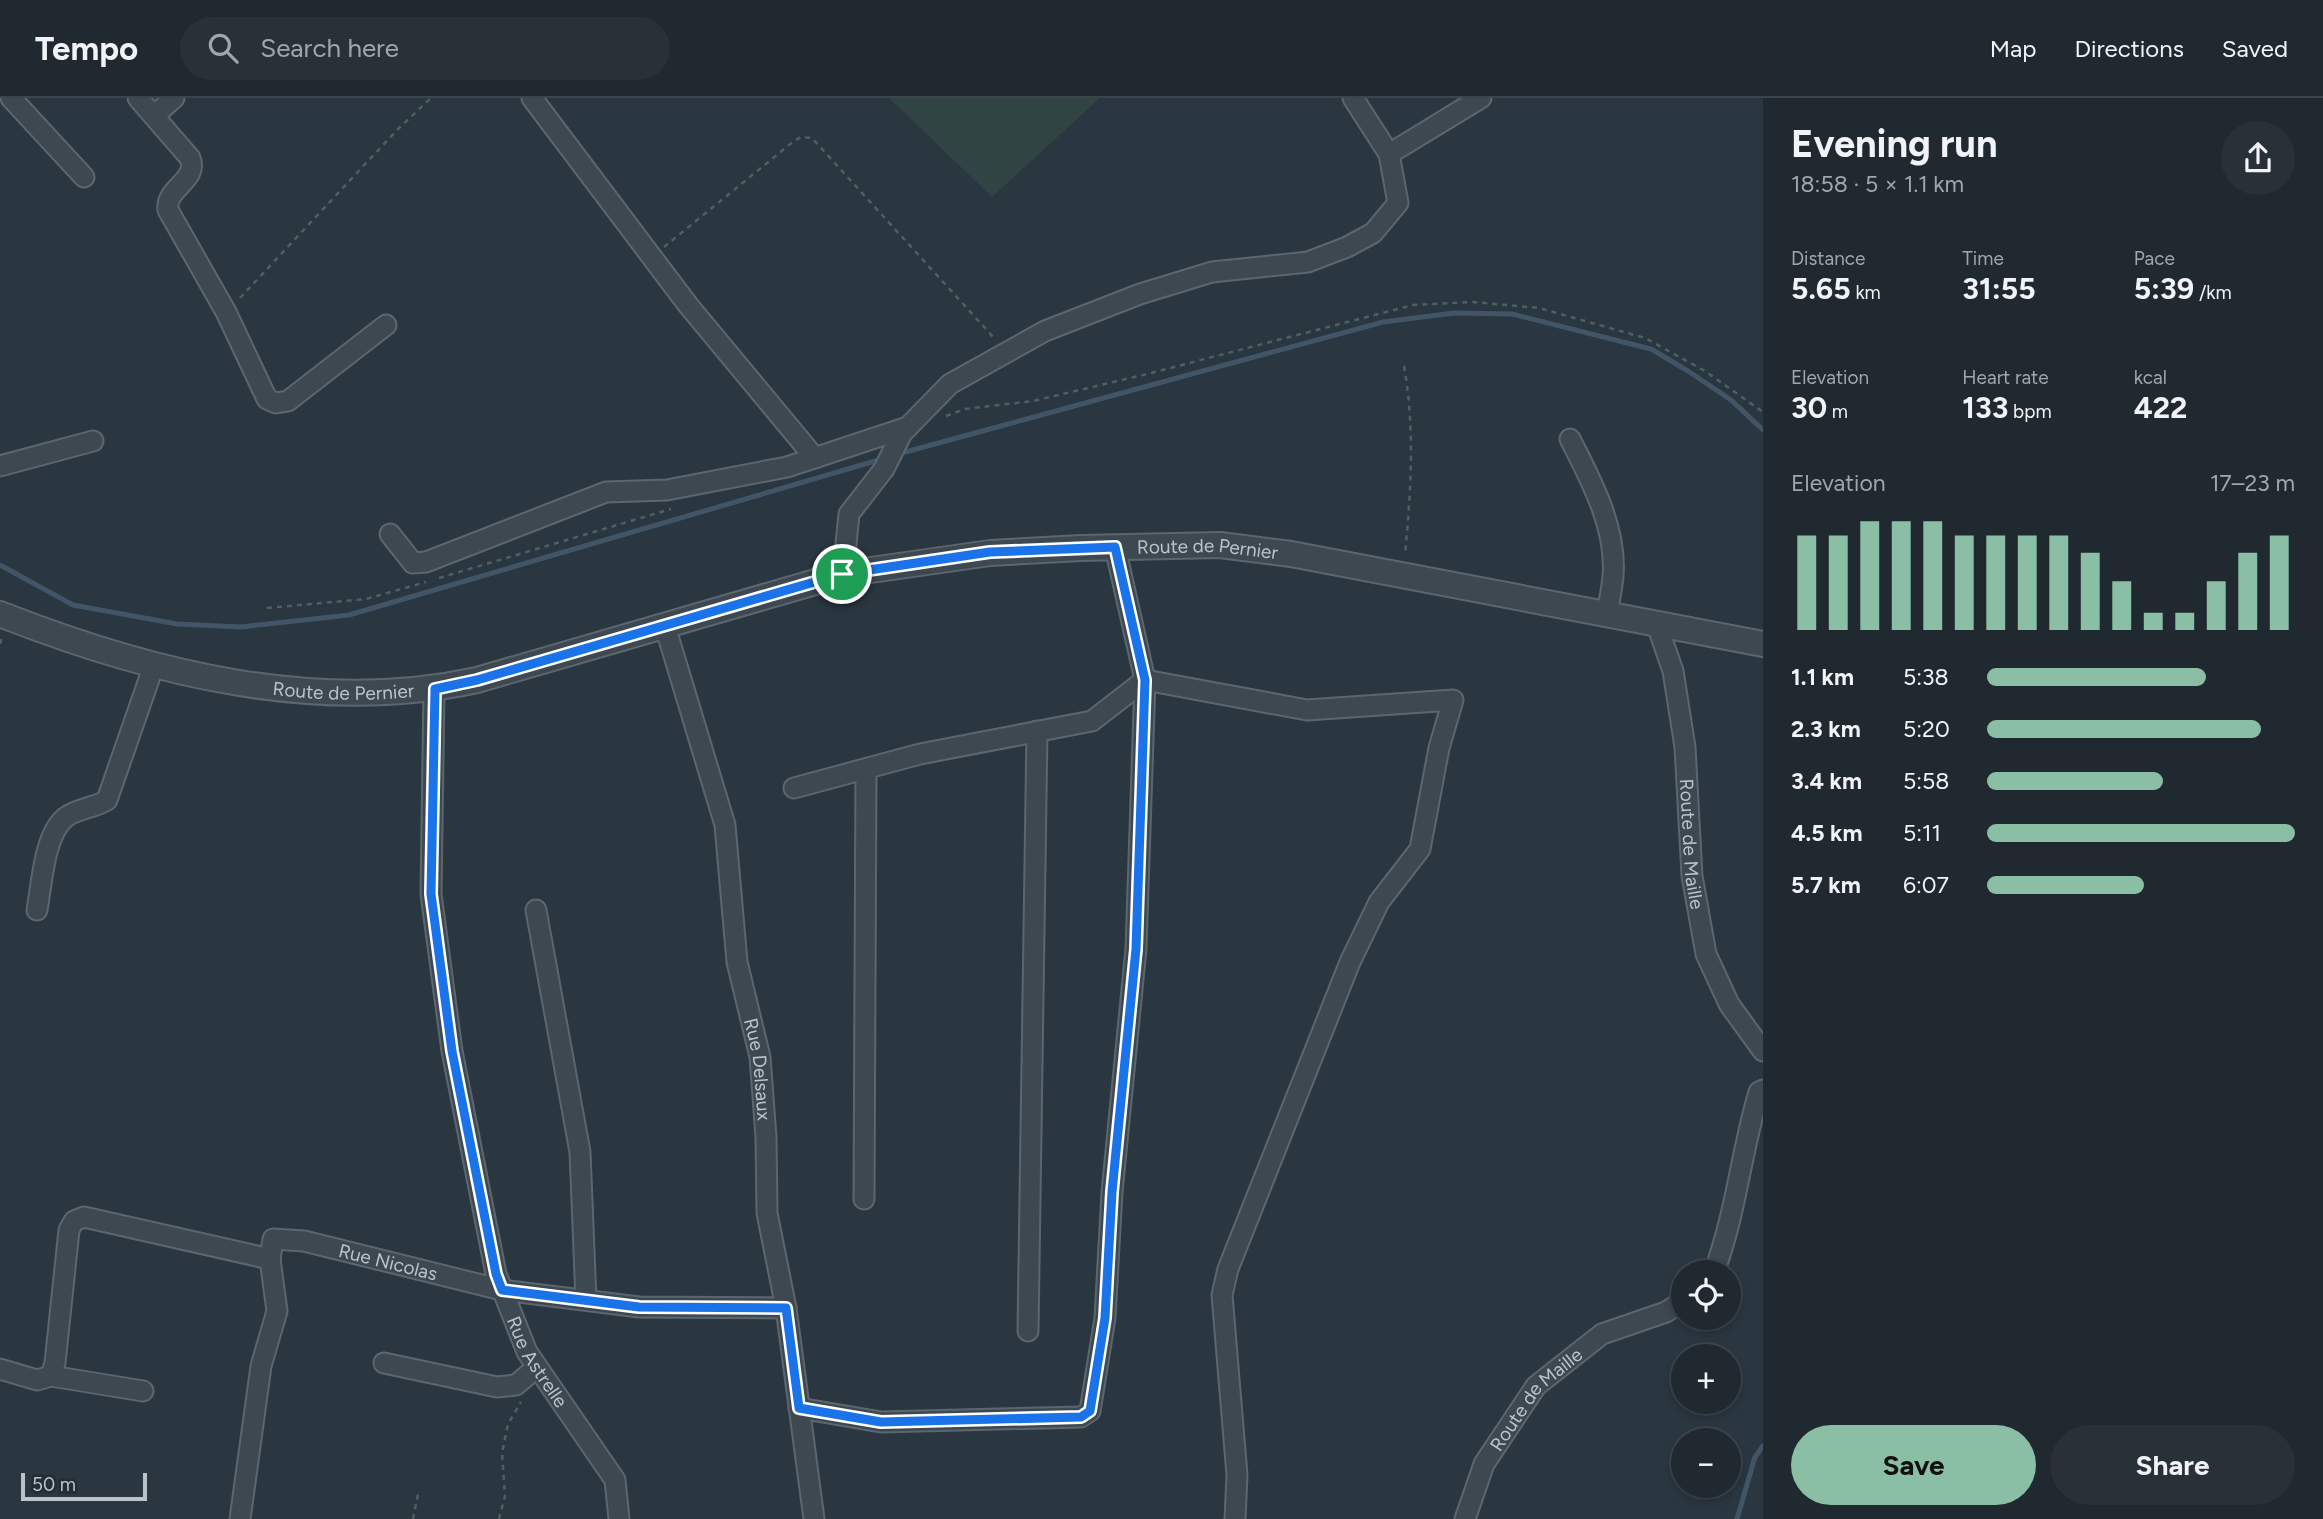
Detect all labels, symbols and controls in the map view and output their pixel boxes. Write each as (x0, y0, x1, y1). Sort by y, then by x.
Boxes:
search box (180, 17, 670, 80)
text: Tempo (35, 29, 138, 68)
icon: search (204, 29, 242, 67)
text: Search here (260, 32, 399, 64)
text: Map (1990, 34, 2036, 63)
text: Directions (2074, 34, 2184, 63)
text: Saved (2222, 34, 2288, 63)
text: Evening run (1791, 121, 1998, 167)
button: share (2221, 121, 2295, 195)
text: 18:58 · 5 × 1.1 km (1791, 170, 1964, 198)
text: Distance (1791, 247, 1865, 270)
text: Time (1962, 247, 2004, 270)
text: Pace (2134, 247, 2175, 270)
text: 5.65 (1791, 270, 1851, 307)
text: 31:55 (1962, 270, 2036, 307)
text: 5:39 (2134, 270, 2194, 307)
text: km (1851, 281, 1881, 304)
text: /km (2194, 281, 2232, 304)
text: Elevation (1791, 366, 1869, 389)
text: Heart rate (1962, 366, 2049, 389)
text: kcal (2134, 366, 2167, 389)
text: 30 (1791, 389, 1827, 426)
text: 133 (1962, 389, 2008, 426)
text: 422 (2134, 389, 2187, 426)
text: m (1827, 400, 1848, 423)
text: bpm (2008, 400, 2052, 423)
text: Elevation (1791, 469, 1886, 497)
text: 17–23 m (2210, 469, 2295, 497)
street label: Route de Pernier (1137, 533, 1280, 564)
pin (812, 544, 872, 604)
icon: arrive (823, 555, 861, 593)
text: 1.1 km (1791, 663, 1854, 691)
text: 5:38 (1903, 663, 1949, 691)
street label: Route de Pernier (271, 676, 416, 704)
text: 2.3 km (1791, 715, 1861, 743)
text: 5:20 (1903, 715, 1950, 743)
text: 3.4 km (1791, 767, 1862, 795)
text: 5:58 (1903, 767, 1949, 795)
street label: Route de Maille (1675, 778, 1709, 911)
text: 4.5 km (1791, 819, 1863, 847)
text: 5:11 (1903, 819, 1941, 847)
text: 5.7 km (1791, 871, 1861, 899)
text: 6:07 (1903, 871, 1949, 899)
street label: Rue Delsaux (739, 1016, 776, 1121)
street label: Rue Nicolas (336, 1239, 440, 1285)
map controls (1671, 1260, 1741, 1498)
button: locate (1671, 1260, 1741, 1330)
street label: Rue Astrelle (502, 1313, 573, 1412)
street label: Route de Maille (1485, 1343, 1587, 1455)
button: + (1671, 1344, 1741, 1414)
button: Save (1791, 1425, 2036, 1505)
button: Share (2050, 1425, 2295, 1505)
button: − (1671, 1428, 1741, 1498)
scale bar (21, 1470, 147, 1502)
text: 50 m (32, 1473, 76, 1496)

